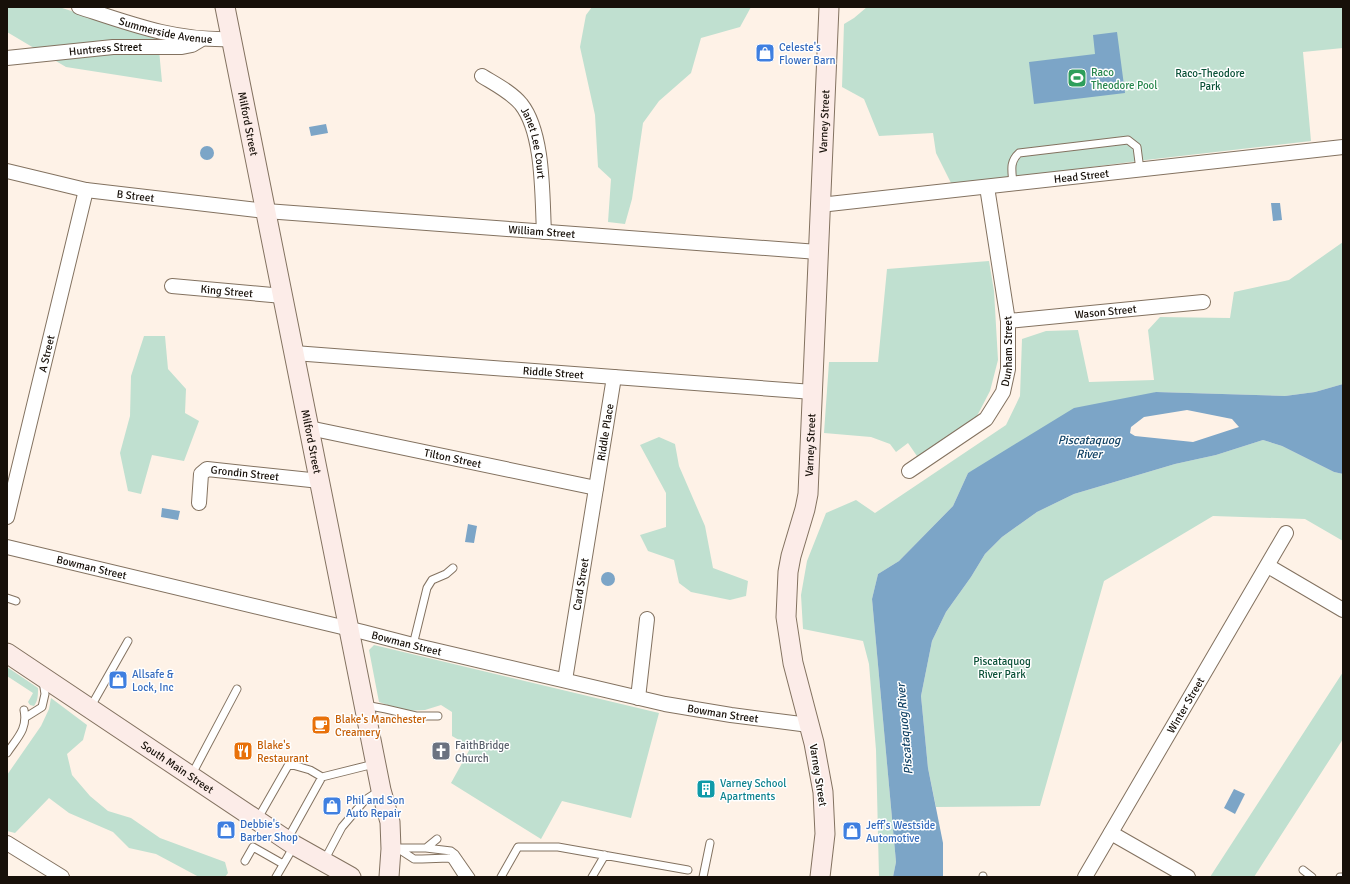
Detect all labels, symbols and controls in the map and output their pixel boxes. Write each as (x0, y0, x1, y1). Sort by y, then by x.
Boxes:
street label: Summerside Avenue (117, 14, 213, 45)
street label: Huntress Street (68, 40, 142, 58)
place label: Celeste's Flower Barn (779, 41, 836, 67)
shop icon: Celeste's Flower Barn (754, 42, 776, 64)
place label: Raco Theodore Pool (1091, 66, 1158, 92)
sports icon: Raco Theodore Pool (1066, 67, 1088, 89)
park label: Raco-Theodore Park (1175, 67, 1245, 93)
street label: Varney Street (816, 89, 832, 153)
street label: Milford Street (235, 90, 261, 157)
street label: Janet Lee Court (518, 105, 548, 179)
street label: Head Street (1053, 166, 1110, 186)
street label: B Street (116, 187, 155, 204)
street label: William Street (508, 223, 576, 240)
street label: King Street (200, 282, 254, 300)
street label: Wason Street (1074, 302, 1137, 321)
street label: Dunham Street (998, 315, 1015, 388)
street label: A Street (36, 334, 57, 374)
street label: Riddle Street (522, 364, 584, 381)
street label: Riddle Place (594, 403, 616, 462)
street label: Milford Street (299, 408, 324, 475)
street label: Varney Street (802, 413, 818, 477)
water label: Piscataquog River (1058, 433, 1122, 462)
street label: Tilton Street (423, 446, 483, 470)
street label: Grondin Street (210, 463, 280, 483)
street label: Bowman Street (55, 553, 128, 582)
street label: Card Street (570, 557, 591, 611)
street label: Bowman Street (370, 628, 443, 658)
park label: Piscataquog River Park (973, 655, 1031, 681)
place label: Allsafe & Lock, Inc (132, 668, 174, 694)
shop icon: Allsafe & Lock, Inc (107, 669, 129, 691)
street label: Winter Street (1164, 675, 1207, 736)
water label: Piscataquog River (893, 681, 916, 775)
street label: Bowman Street (686, 701, 759, 725)
place label: Blake's Manchester Creamery (335, 713, 426, 739)
cafe icon: Blake's Manchester Creamery (310, 714, 332, 736)
street label: South Main Street (139, 738, 216, 796)
place label: Blake's Restaurant (257, 739, 309, 765)
place label: FaithBridge Church (455, 739, 510, 765)
restaurant icon: Blake's Restaurant (232, 740, 254, 762)
church icon: FaithBridge Church (430, 740, 452, 762)
street label: Varney Street (807, 743, 829, 807)
place label: Varney School Apartments (720, 777, 786, 803)
building icon: Varney School Apartments (695, 778, 717, 800)
place label: Phil and Son Auto Repair (346, 794, 405, 820)
shop icon: Phil and Son Auto Repair (321, 795, 343, 817)
place label: Debbie's Barber Shop (240, 818, 298, 844)
shop icon: Debbie's Barber Shop (215, 819, 237, 841)
place label: Jeff's Westside Automotive (866, 819, 935, 845)
shop icon: Jeff's Westside Automotive (841, 820, 863, 842)

